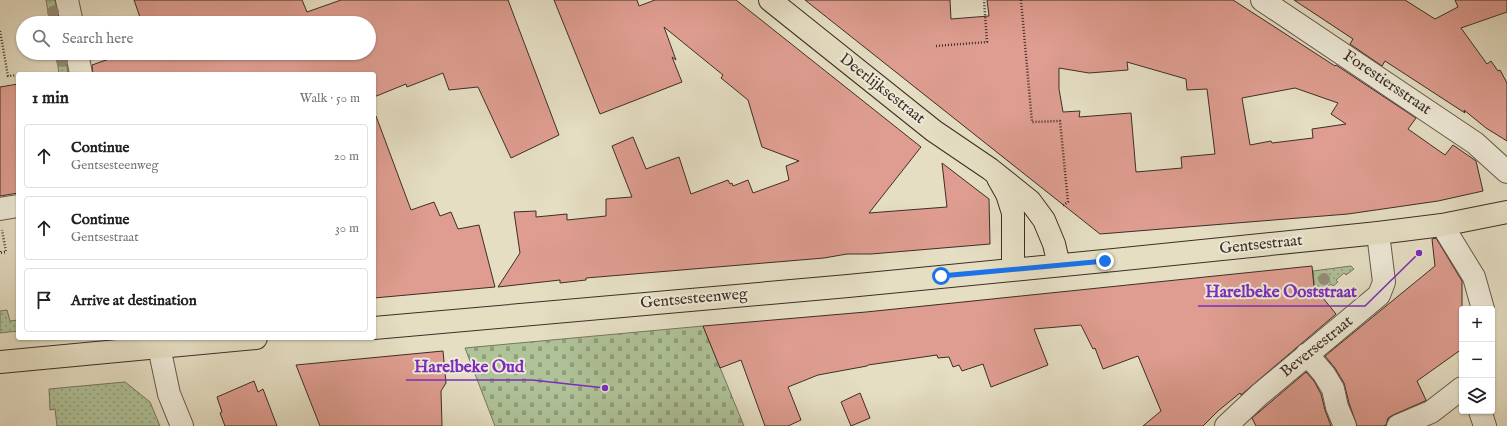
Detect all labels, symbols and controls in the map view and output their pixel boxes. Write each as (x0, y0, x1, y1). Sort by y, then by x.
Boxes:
search box (16, 16, 376, 60)
icon: search (30, 27, 52, 49)
text: Search here (62, 29, 133, 48)
street label: Forestiersstraat (1339, 46, 1435, 120)
street label: Deerlijksestraat (835, 49, 929, 129)
text: 1 min (32, 88, 69, 109)
text: Walk · 50 m (300, 90, 360, 107)
text: Continue (71, 138, 129, 157)
icon: ahead (33, 145, 55, 167)
text: 20 m (334, 148, 359, 165)
text: Gentsesteenweg (71, 157, 158, 174)
text: Continue (71, 210, 129, 229)
icon: ahead (33, 217, 55, 239)
text: 30 m (335, 220, 359, 237)
text: Gentsestraat (71, 229, 139, 246)
street label: Gentsestraat (1219, 231, 1304, 259)
route end (1096, 252, 1114, 270)
route start (932, 267, 950, 285)
callout: Harelbeke Ooststraat (1198, 277, 1365, 306)
text: Harelbeke Ooststraat (1205, 282, 1357, 303)
street label: Gentsesteenweg (640, 284, 749, 314)
icon: arrive (33, 289, 55, 311)
text: Arrive at destination (71, 291, 197, 310)
map controls (1459, 306, 1495, 414)
button: + (1459, 306, 1495, 342)
street label: Beversestraat (1277, 311, 1358, 382)
button: − (1459, 342, 1495, 378)
callout: Harelbeke Oud (406, 351, 532, 380)
text: Harelbeke Oud (414, 357, 525, 378)
button: layers (1459, 378, 1495, 414)

